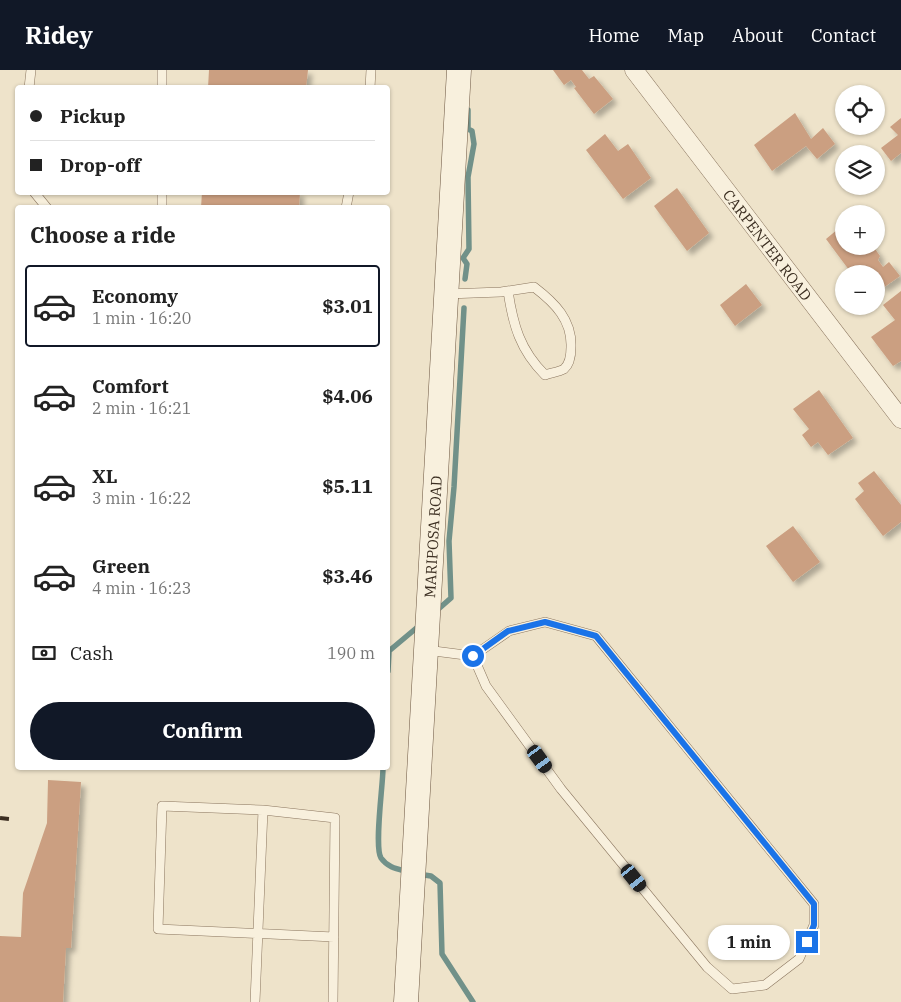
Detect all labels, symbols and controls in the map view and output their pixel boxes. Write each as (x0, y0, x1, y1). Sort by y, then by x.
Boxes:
text: Ridey (25, 19, 93, 51)
text: Home (588, 24, 640, 47)
text: Map (668, 24, 704, 47)
text: About (732, 24, 783, 47)
text: Contact (811, 24, 876, 47)
map controls (835, 85, 885, 315)
button: locate (835, 85, 885, 135)
text: Pickup (60, 104, 125, 128)
button: layers (835, 145, 885, 195)
text: Drop-off (60, 153, 141, 177)
street label: CARPENTER ROAD (719, 185, 816, 304)
button: + (835, 205, 885, 255)
text: Choose a ride (30, 220, 176, 249)
button: − (835, 265, 885, 315)
icon: car (32, 284, 77, 329)
text: Economy (92, 284, 178, 308)
text: $3.01 (322, 294, 373, 318)
text: 1 min · 16:20 (92, 308, 191, 328)
icon: car (32, 374, 77, 419)
text: Comfort (92, 374, 169, 398)
text: $4.06 (322, 384, 373, 408)
text: 2 min · 16:21 (92, 398, 191, 418)
icon: car (32, 464, 77, 509)
text: XL (92, 464, 118, 488)
text: $5.11 (322, 474, 373, 498)
street label: MARIPOSA ROAD (419, 475, 445, 598)
text: 3 min · 16:22 (92, 488, 191, 508)
icon: car (32, 554, 77, 599)
text: Green (92, 554, 150, 578)
text: $3.46 (322, 564, 373, 588)
text: 4 min · 16:23 (92, 578, 191, 598)
icon: cash (30, 639, 58, 667)
text: Cash (70, 641, 114, 665)
text: 190 m (327, 643, 375, 663)
route start (462, 645, 484, 667)
button: Confirm (30, 702, 375, 760)
car (525, 742, 554, 776)
car (618, 862, 649, 894)
callout: 1 min (707, 924, 790, 960)
route end (796, 931, 818, 953)
text: 1 min (727, 932, 771, 952)

